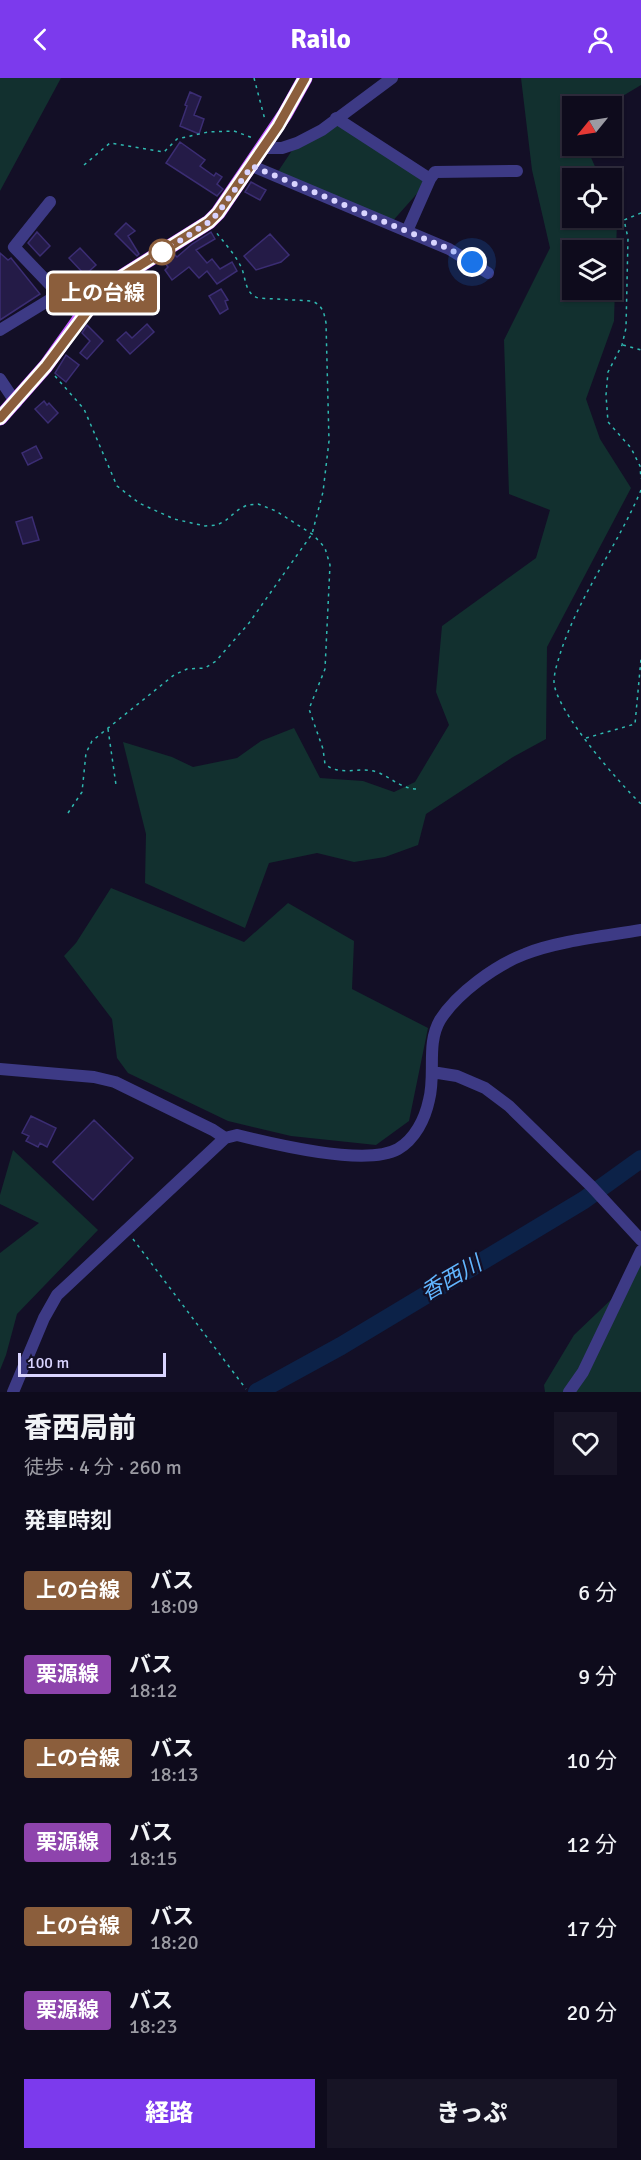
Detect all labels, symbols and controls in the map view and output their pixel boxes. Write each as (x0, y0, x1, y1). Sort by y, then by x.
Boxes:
icon: back (24, 23, 57, 56)
text: Railo (290, 23, 351, 56)
icon: person (584, 23, 617, 56)
north arrow (562, 96, 622, 156)
map controls (562, 96, 622, 300)
button: locate (562, 168, 622, 228)
unlabelled marker (149, 239, 175, 265)
button: layers (562, 240, 622, 300)
your location (457, 247, 487, 277)
line badge: 上の台線 (61, 274, 145, 312)
text: 上の台線 (61, 280, 145, 306)
water label: 香西川 (416, 1249, 488, 1306)
scale bar (18, 1350, 166, 1378)
text: 100 m (27, 1353, 69, 1373)
text: 香西局前 (24, 1411, 136, 1445)
button: heart (554, 1412, 617, 1475)
text: 徒歩 · 4 分 · 260 m (24, 1455, 182, 1480)
text: 発車時刻 (24, 1507, 112, 1534)
text: バス (150, 1567, 194, 1594)
text: 上の台線 (36, 1577, 120, 1603)
text: 6 分 (578, 1579, 617, 1606)
text: 18:09 (150, 1594, 199, 1619)
text: バス (129, 1651, 173, 1678)
text: 栗源線 (36, 1661, 99, 1687)
text: 9 分 (578, 1663, 617, 1690)
text: 18:12 (129, 1678, 178, 1703)
text: バス (150, 1735, 194, 1762)
text: 上の台線 (36, 1745, 120, 1771)
text: 10 分 (566, 1747, 617, 1774)
text: 18:13 (150, 1762, 199, 1787)
text: バス (129, 1819, 173, 1846)
text: 栗源線 (36, 1829, 99, 1855)
text: 12 分 (566, 1831, 617, 1858)
text: 18:15 (129, 1846, 178, 1871)
text: バス (150, 1903, 194, 1930)
text: 上の台線 (36, 1913, 120, 1939)
text: 17 分 (566, 1915, 617, 1942)
text: 18:20 (150, 1930, 199, 1955)
text: バス (129, 1987, 173, 2014)
text: 栗源線 (36, 1997, 99, 2023)
text: 20 分 (566, 1999, 617, 2026)
text: 18:23 (129, 2014, 178, 2039)
button: 経路 (24, 2079, 315, 2148)
button: きっぷ (327, 2079, 617, 2148)

